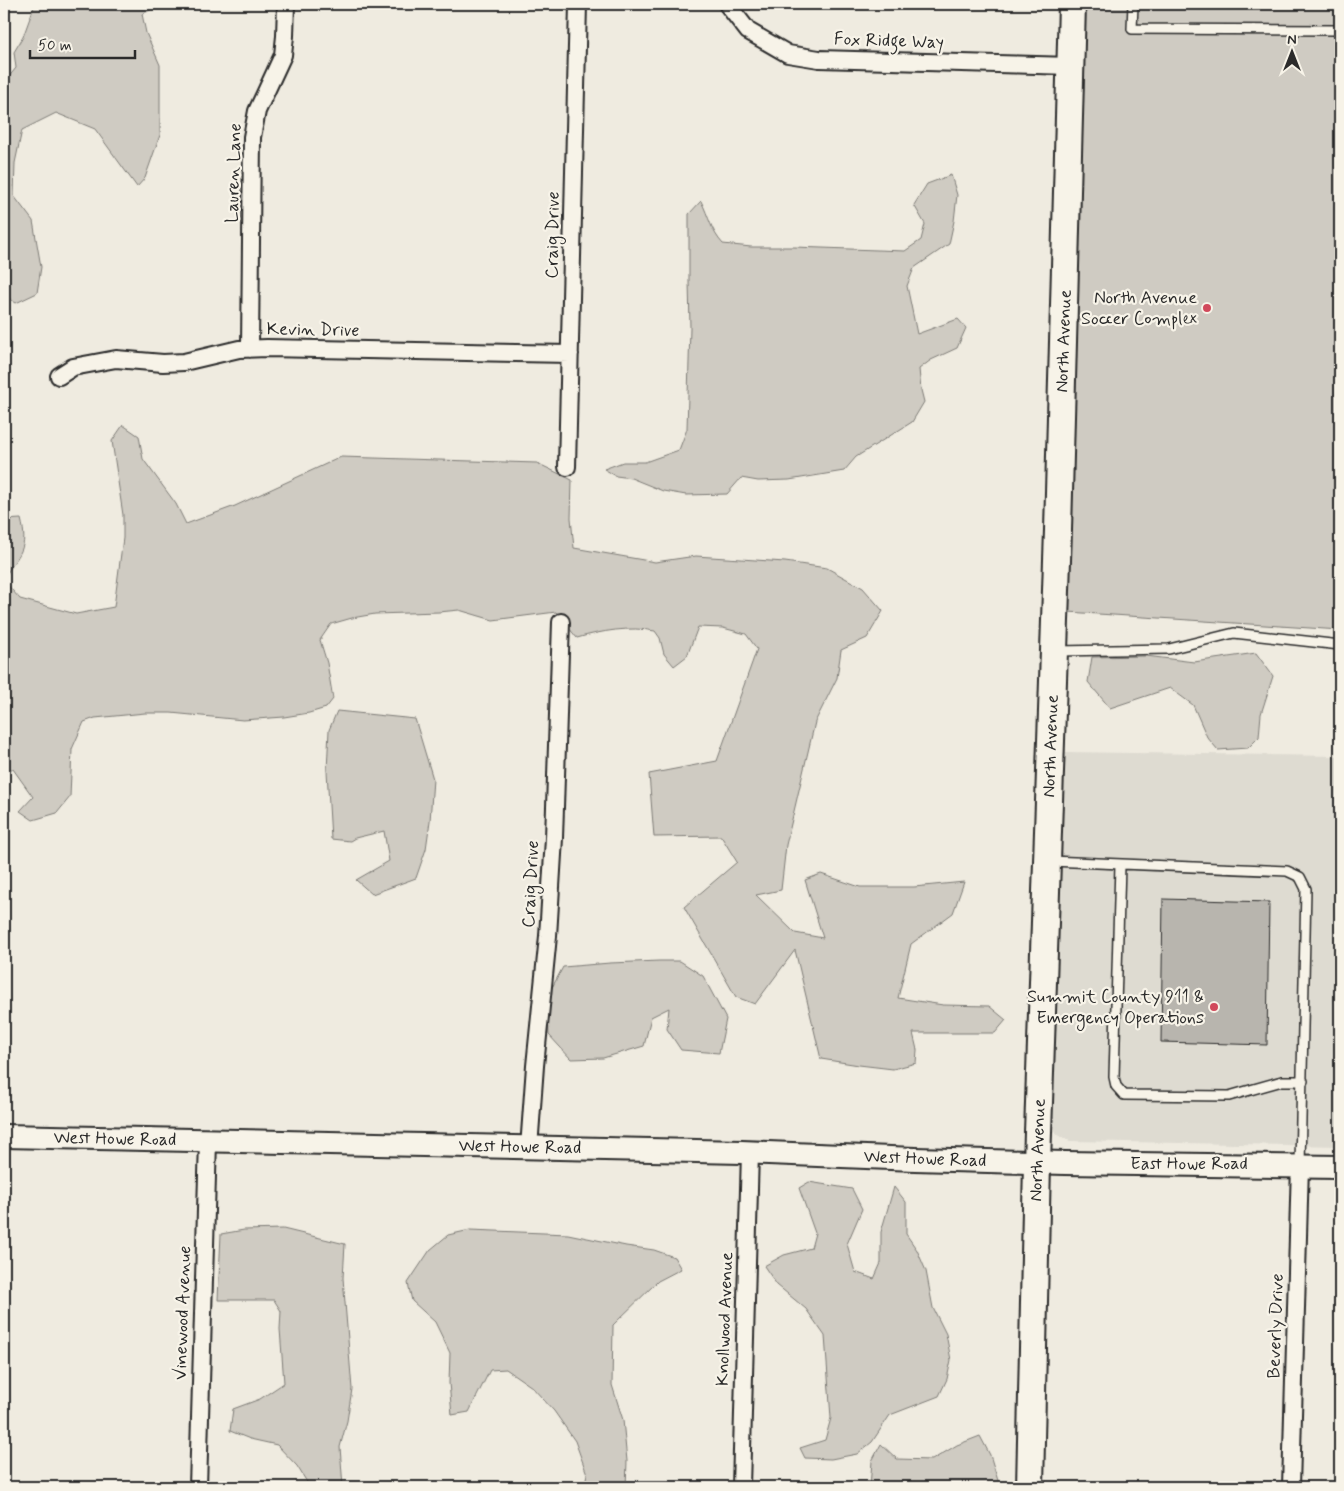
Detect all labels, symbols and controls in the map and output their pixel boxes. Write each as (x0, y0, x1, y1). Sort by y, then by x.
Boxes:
street label: Fox Ridge Way (834, 27, 944, 57)
scale bar (30, 28, 135, 60)
north arrow (1266, 28, 1316, 78)
text: N (1287, 31, 1297, 49)
text: 50 m (38, 36, 72, 56)
street label: Lauren Lane (220, 123, 248, 223)
street label: Craig Drive (540, 191, 567, 279)
place label: North Avenue Soccer Complex (1081, 286, 1197, 331)
street label: North Avenue (1050, 289, 1078, 393)
marker: North Avenue Soccer Complex (1201, 302, 1213, 314)
street label: Kevin Drive (266, 317, 360, 343)
street label: North Avenue (1037, 694, 1065, 798)
street label: Craig Drive (517, 840, 546, 928)
place label: Summit County 911 & Emergency Operations (1027, 985, 1204, 1031)
marker: Summit County 911 & Emergency Operations (1208, 1001, 1220, 1013)
street label: North Avenue (1024, 1098, 1052, 1202)
street label: West Howe Road (53, 1126, 177, 1152)
street label: West Howe Road (458, 1134, 582, 1160)
street label: West Howe Road (863, 1145, 987, 1173)
street label: East Howe Road (1130, 1152, 1248, 1176)
street label: Vinewood Avenue (169, 1245, 197, 1381)
street label: Knollwood Avenue (711, 1251, 739, 1386)
street label: Beverly Drive (1262, 1273, 1290, 1379)

